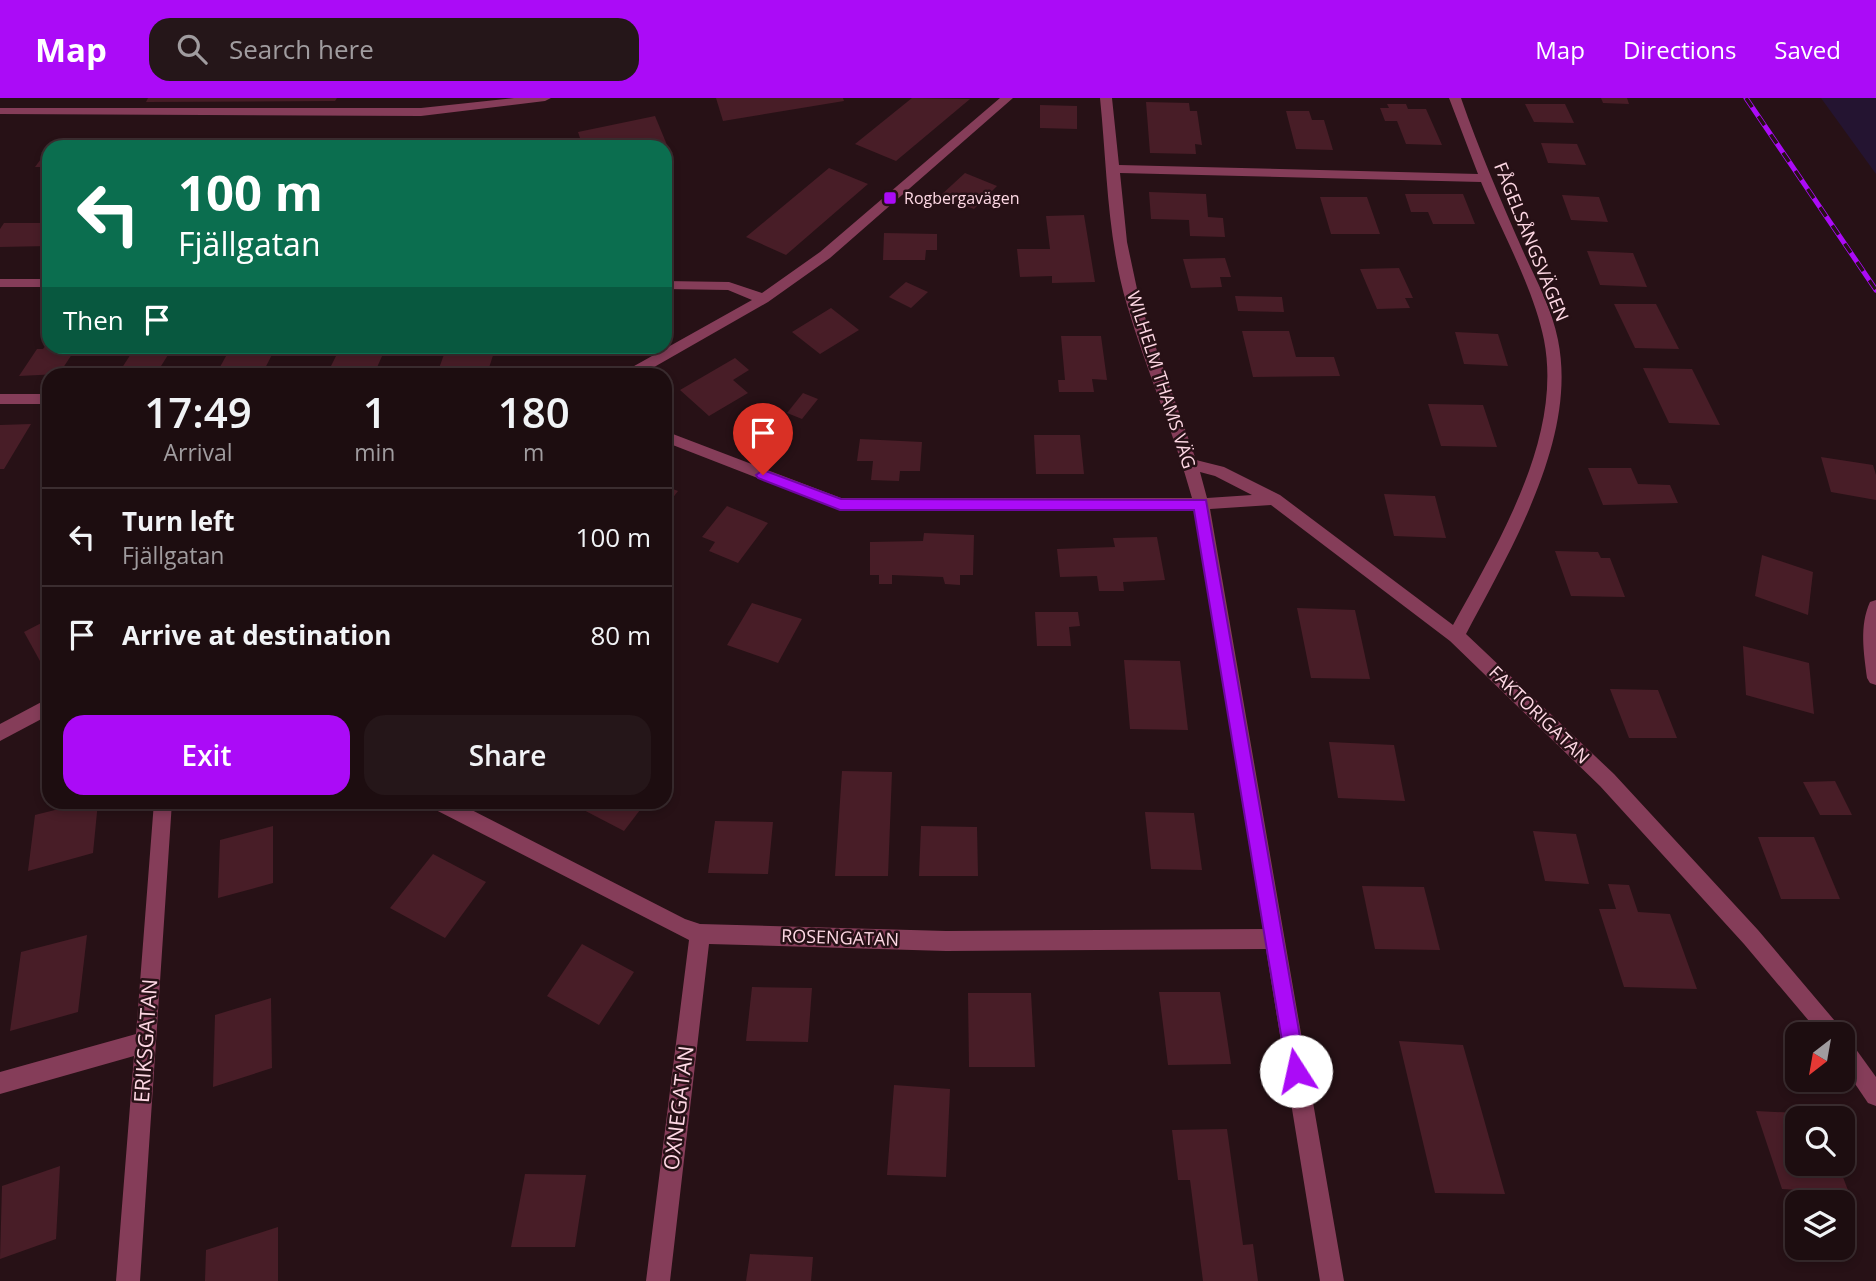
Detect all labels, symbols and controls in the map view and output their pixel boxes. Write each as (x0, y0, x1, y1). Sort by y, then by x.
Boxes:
search box (149, 18, 639, 81)
text: Map (35, 27, 107, 72)
icon: search (173, 30, 211, 68)
text: Search here (229, 31, 374, 67)
text: Map (1535, 33, 1585, 66)
text: Directions (1623, 33, 1736, 66)
text: Saved (1774, 33, 1841, 66)
street label: FÅGELSÅNGSVÄGEN (1489, 158, 1575, 325)
text: 100 m (178, 159, 323, 225)
icon: left (63, 168, 154, 259)
place label: Rogbergavägen (904, 187, 1019, 209)
marker: Rogbergavägen (882, 190, 898, 206)
text: Fjällgatan (178, 222, 321, 265)
street label: WILHELM THAMS VÄG (1122, 288, 1202, 471)
icon: arrive (138, 301, 176, 339)
text: Then (63, 302, 124, 338)
text: 17:49 (144, 383, 252, 440)
text: 1 (363, 383, 387, 440)
text: 180 (498, 383, 570, 440)
pin (733, 403, 793, 475)
icon: arrive (744, 414, 782, 452)
text: Arrival (163, 436, 233, 468)
text: min (354, 436, 395, 468)
text: m (523, 436, 544, 468)
text: Turn left (122, 503, 234, 539)
icon: left (63, 518, 101, 556)
text: 100 m (576, 519, 651, 555)
text: Fjällgatan (122, 539, 224, 571)
icon: arrive (63, 616, 101, 654)
text: Arrive at destination (122, 617, 391, 653)
text: 80 m (590, 617, 651, 653)
street label: FAKTORIGATAN (1484, 660, 1595, 768)
button: Exit (63, 715, 350, 795)
button: Share (364, 715, 651, 795)
street label: ROSENGATAN (781, 923, 899, 951)
street label: ERIKSGATAN (127, 978, 163, 1104)
north arrow (1785, 1022, 1855, 1092)
map controls (1785, 1022, 1855, 1260)
position arrow (1259, 1034, 1333, 1108)
street label: OXNEGATAN (656, 1044, 700, 1172)
button: search (1785, 1106, 1855, 1176)
button: layers (1785, 1190, 1855, 1260)

